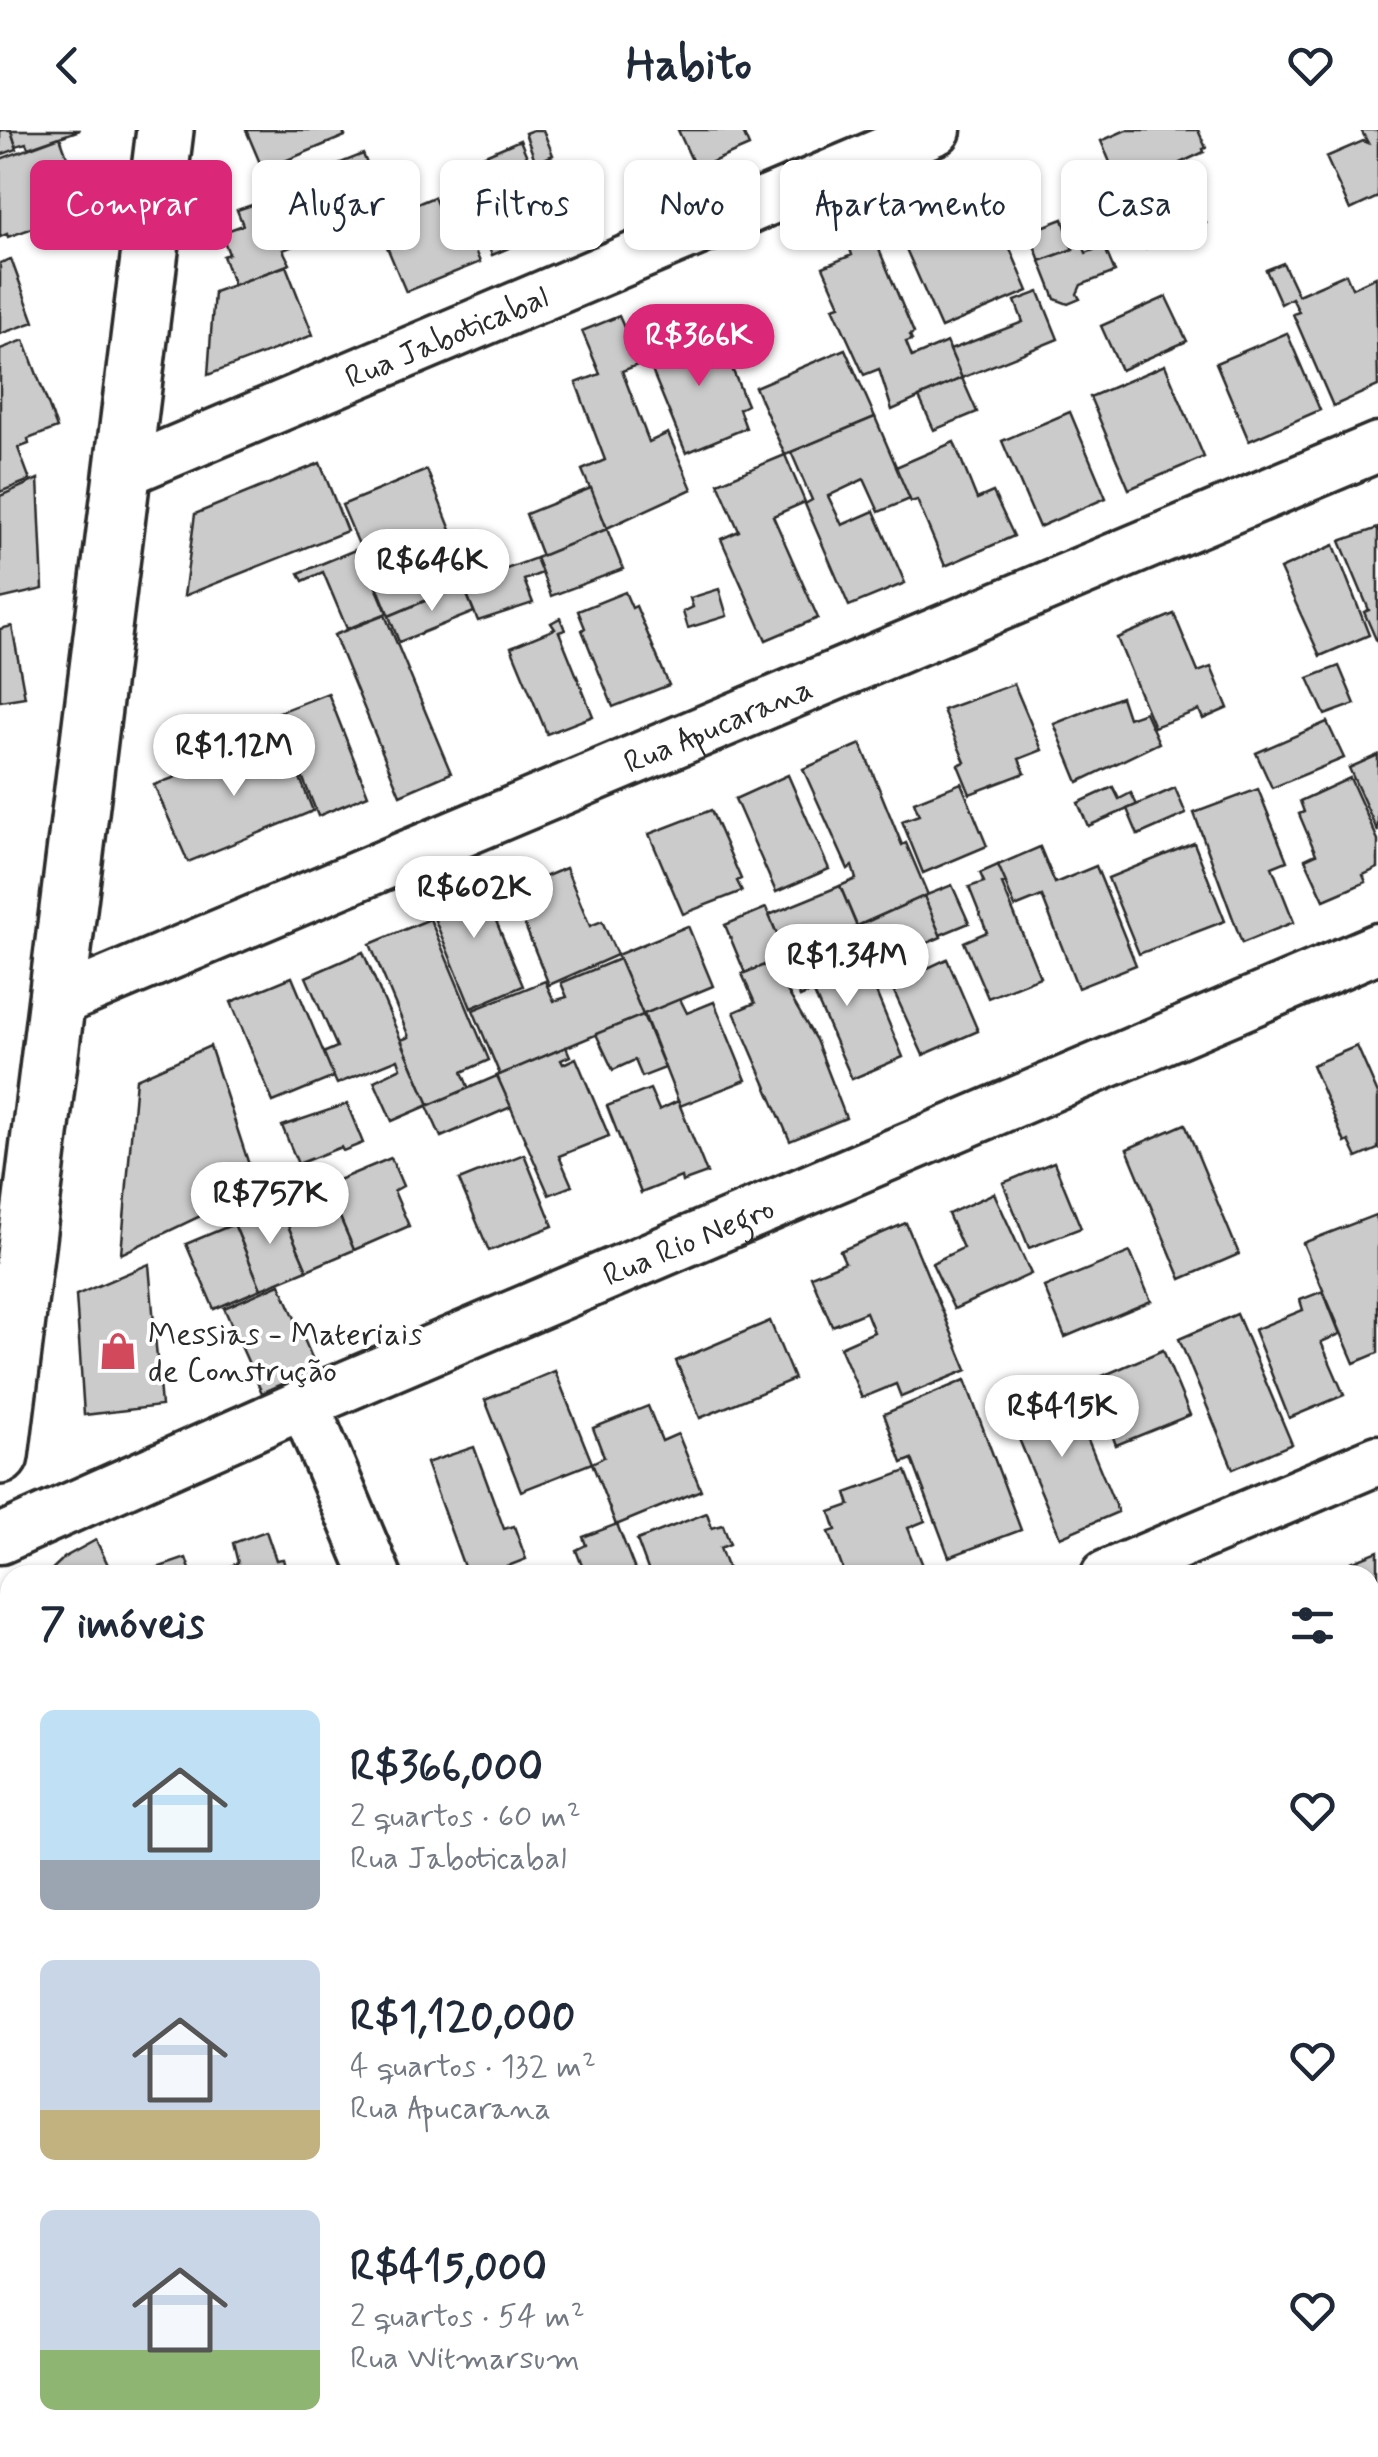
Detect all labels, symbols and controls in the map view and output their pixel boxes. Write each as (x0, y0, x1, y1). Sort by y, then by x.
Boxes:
text: Habito (626, 36, 752, 95)
icon: back (40, 38, 95, 93)
icon: heart (1283, 38, 1338, 93)
chip: Comprar (30, 160, 232, 250)
chip: Alugar (252, 160, 420, 250)
chip: Filtros (440, 160, 604, 250)
chip: Novo (624, 160, 760, 250)
chip: Apartamento (780, 160, 1041, 250)
chip: Casa (1061, 160, 1207, 250)
street label: Rua Jaboticabal (339, 277, 555, 400)
pin: R$366K (618, 304, 780, 389)
text: R$366K (645, 315, 753, 357)
pin: R$646K (351, 529, 513, 614)
text: R$646K (377, 540, 487, 582)
street label: Rua Apucarana (618, 668, 819, 785)
pin: R$1.12M (142, 714, 326, 799)
text: R$1.12M (175, 725, 293, 767)
pin: R$602K (393, 856, 555, 941)
text: R$602K (417, 867, 531, 909)
pin: R$1.34M (755, 924, 939, 1009)
text: R$1.34M (787, 935, 907, 977)
pin: R$757K (189, 1162, 351, 1247)
text: R$757K (213, 1173, 327, 1215)
street label: Rua Rio Negro (597, 1188, 781, 1298)
place label: Messias - Materiais de Construção (148, 1314, 422, 1393)
shop icon: Messias - Materiais de Construção (97, 1330, 139, 1372)
pin: R$415K (981, 1375, 1143, 1460)
text: R$415K (1007, 1386, 1117, 1428)
text: 7 imóveis (40, 1598, 205, 1653)
icon: filters (1285, 1598, 1340, 1653)
text: R$366,000 (350, 1741, 543, 1796)
icon: home (120, 1750, 240, 1870)
icon: heart (1285, 1783, 1340, 1838)
text: 2 quartos · 60 m² (350, 1796, 581, 1838)
text: Rua Jaboticabal (350, 1838, 567, 1880)
text: R$1,120,000 (350, 1991, 575, 2046)
icon: home (120, 2000, 240, 2120)
icon: heart (1285, 2033, 1340, 2088)
text: 4 quartos · 132 m² (350, 2046, 596, 2088)
text: Rua Apucarana (350, 2088, 551, 2130)
text: R$415,000 (350, 2241, 547, 2296)
icon: home (120, 2250, 240, 2370)
icon: heart (1285, 2283, 1340, 2338)
text: 2 quartos · 54 m² (350, 2296, 585, 2338)
text: Rua Witmarsum (350, 2338, 580, 2380)

